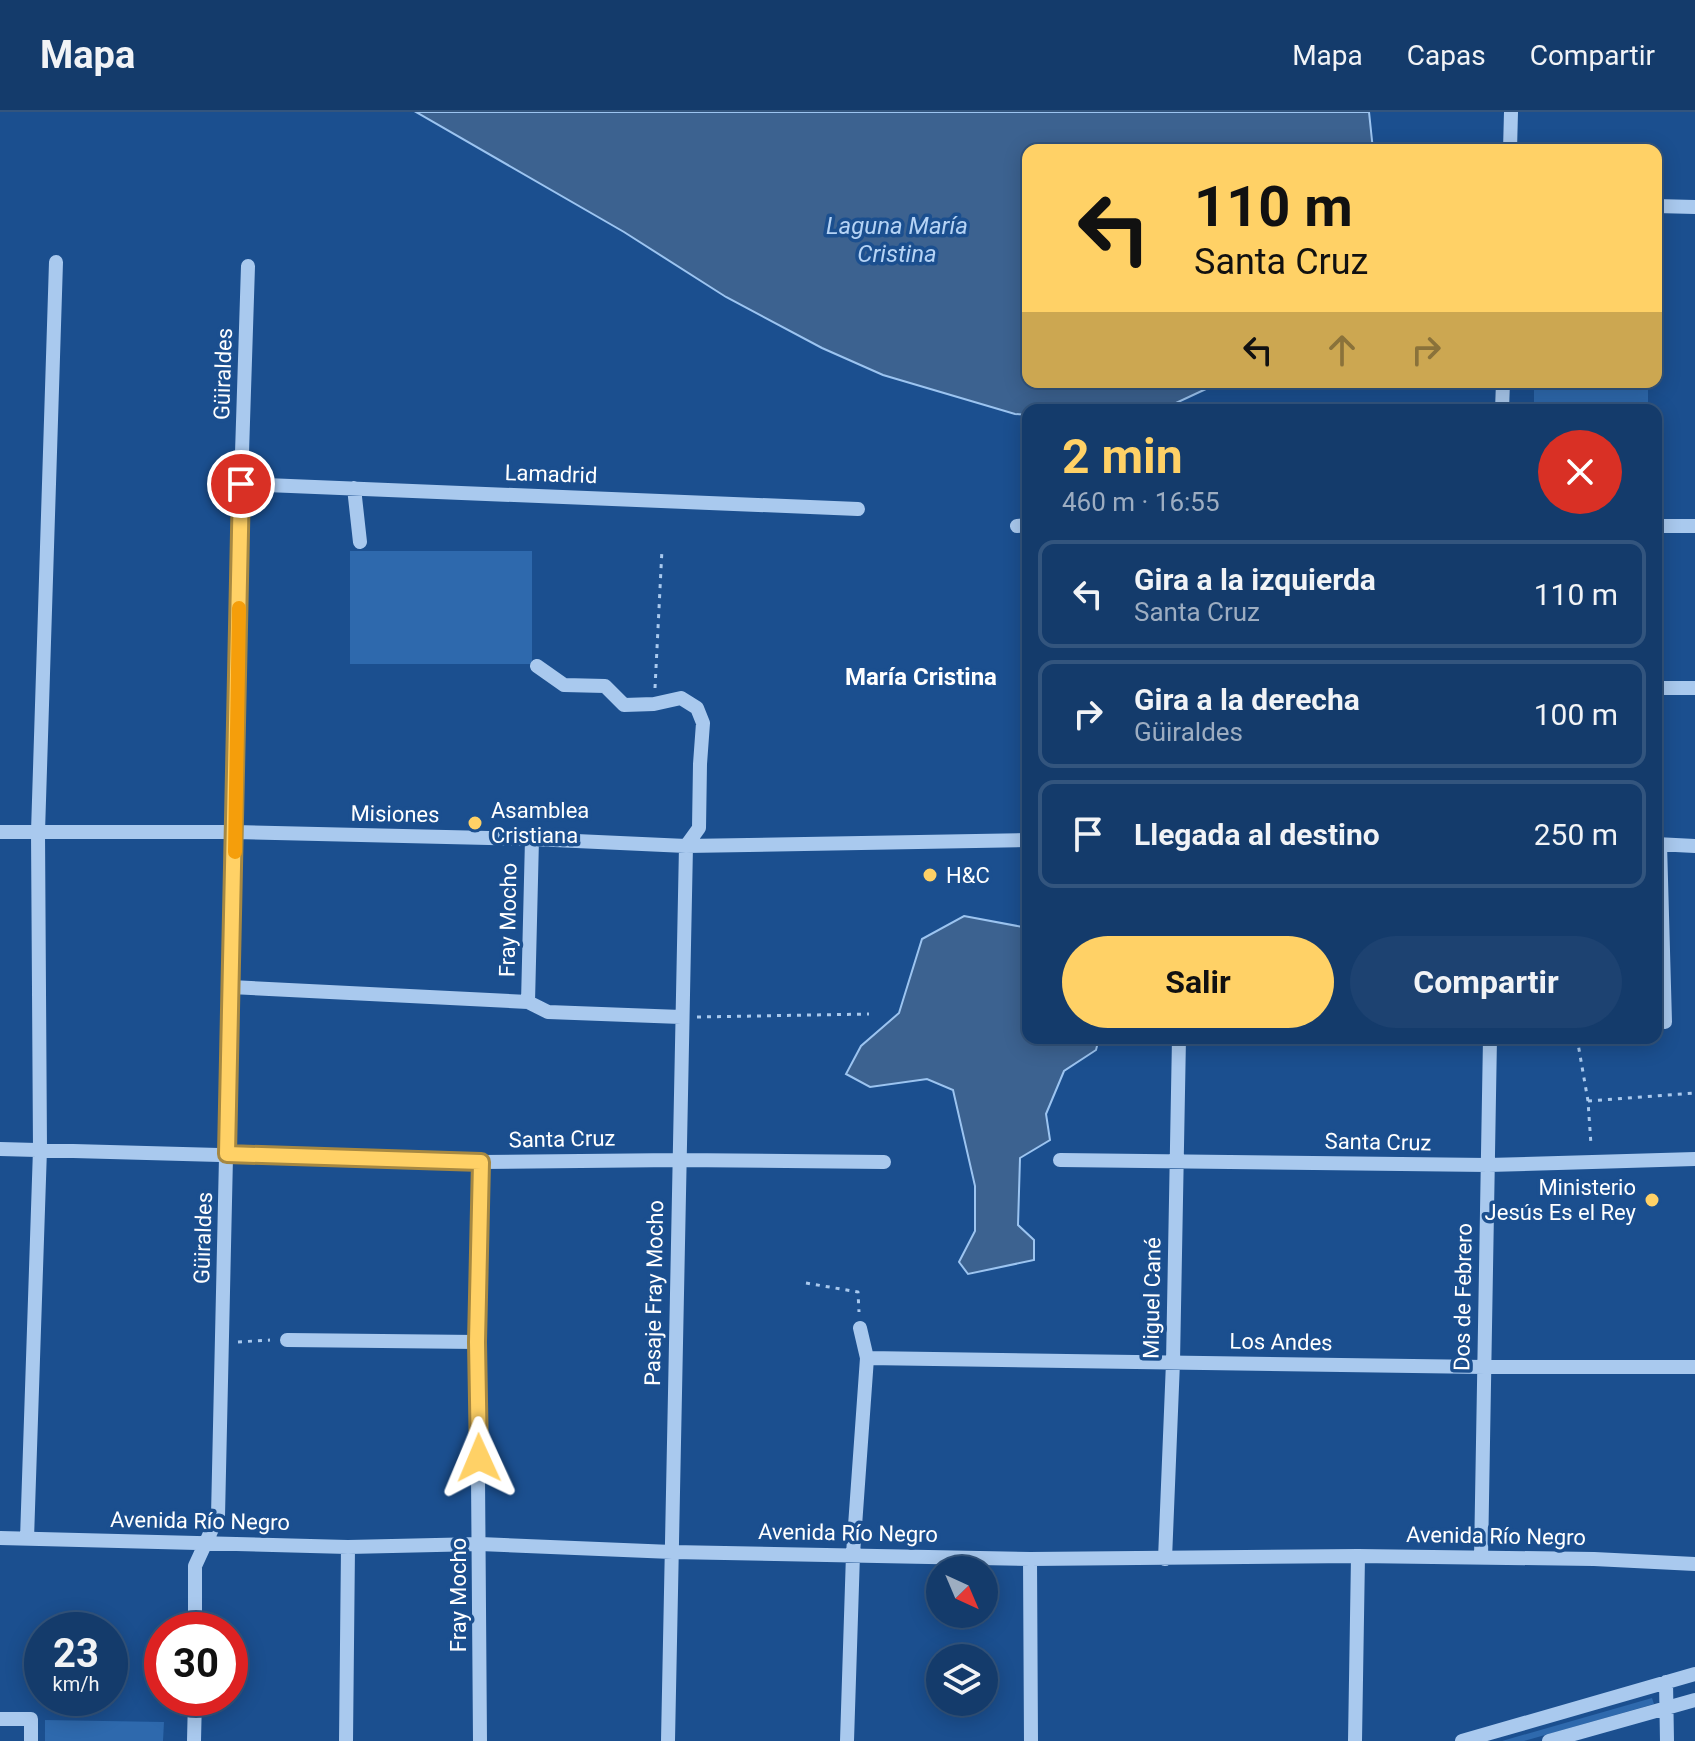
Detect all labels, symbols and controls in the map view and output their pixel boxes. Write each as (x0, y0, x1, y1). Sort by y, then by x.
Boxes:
text: Mapa (40, 33, 135, 77)
text: Mapa (1292, 39, 1363, 72)
text: Capas (1407, 39, 1486, 72)
text: Compartir (1530, 39, 1655, 72)
text: 110 m (1194, 174, 1353, 240)
icon: left (1062, 176, 1166, 280)
water label: Laguna María Cristina (826, 212, 968, 268)
text: Santa Cruz (1194, 241, 1368, 283)
street label: Güiraldes (209, 327, 237, 421)
icon: left (1236, 328, 1280, 372)
icon: ahead (1320, 328, 1364, 372)
icon: right (1404, 328, 1448, 372)
text: 2 min (1062, 428, 1183, 485)
button: close (1538, 430, 1622, 514)
pin (207, 450, 275, 518)
street label: Lamadrid (504, 460, 598, 488)
icon: arrive (219, 462, 263, 506)
text: 460 m · 16:55 (1062, 487, 1220, 517)
text: Gira a la izquierda (1134, 562, 1376, 597)
icon: left (1066, 572, 1110, 616)
text: 110 m (1534, 577, 1618, 612)
text: Santa Cruz (1134, 597, 1260, 627)
district label: María Cristina (845, 663, 997, 691)
text: Gira a la derecha (1134, 682, 1360, 717)
icon: right (1066, 692, 1110, 736)
text: 100 m (1534, 697, 1618, 732)
text: Güiraldes (1134, 717, 1243, 747)
place label: Asamblea Cristiana (491, 798, 589, 848)
street label: Misiones (350, 801, 440, 827)
icon: arrive (1066, 812, 1110, 856)
marker: Asamblea Cristiana (466, 814, 484, 832)
text: Llegada al destino (1134, 817, 1380, 852)
text: 250 m (1534, 817, 1618, 852)
street label: Fray Mocho (495, 863, 521, 977)
place label: H&C (946, 863, 990, 888)
marker: H&C (921, 866, 939, 884)
button: Salir (1062, 936, 1334, 1028)
button: Compartir (1350, 936, 1622, 1028)
street label: Santa Cruz (508, 1126, 616, 1152)
street label: Santa Cruz (1324, 1129, 1432, 1155)
place label: Ministerio Jesús Es el Rey (1485, 1175, 1637, 1225)
street label: Güiraldes (189, 1191, 217, 1285)
marker: Ministerio Jesús Es el Rey (1643, 1191, 1661, 1209)
street label: Pasaje Fray Mocho (640, 1200, 668, 1386)
street label: Dos de Febrero (1449, 1223, 1477, 1371)
street label: Miguel Cané (1138, 1237, 1166, 1359)
street label: Los Andes (1229, 1329, 1333, 1355)
position arrow (437, 1416, 521, 1500)
street label: Avenida Río Negro (110, 1507, 290, 1535)
street label: Avenida Río Negro (758, 1519, 938, 1547)
street label: Avenida Río Negro (1406, 1522, 1586, 1550)
street label: Fray Mocho (446, 1538, 471, 1652)
north arrow (926, 1556, 998, 1628)
map controls (926, 1556, 998, 1716)
speed limit sign: 30 (144, 1612, 248, 1716)
text: 23 (53, 1630, 99, 1677)
button: layers (926, 1644, 998, 1716)
text: km/h (53, 1672, 99, 1696)

